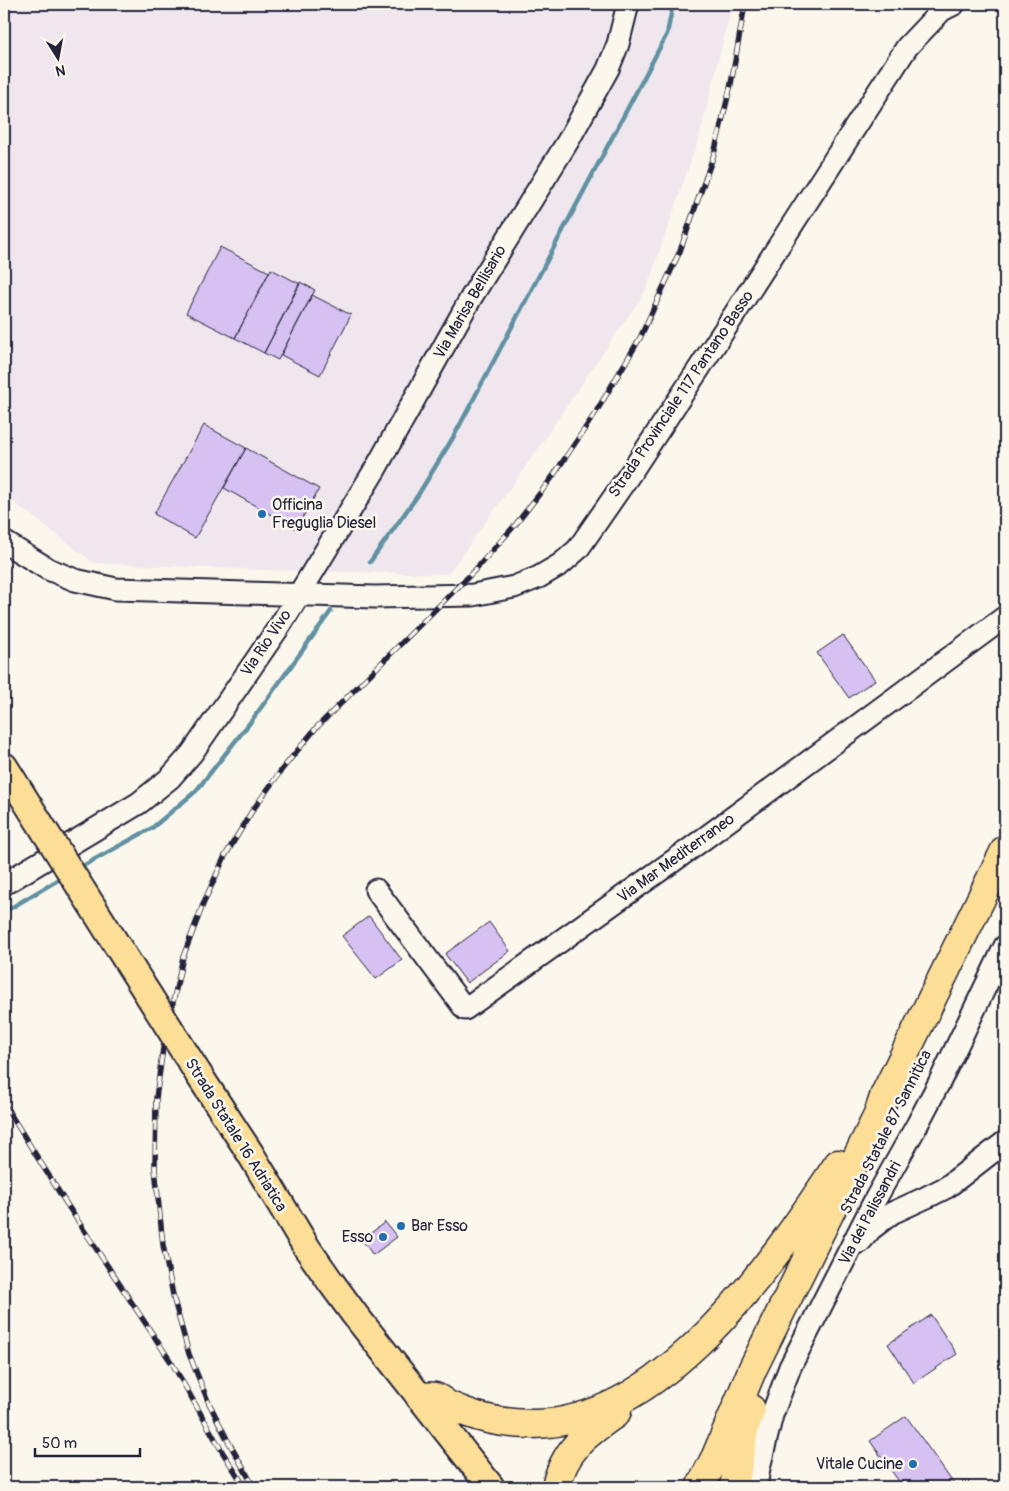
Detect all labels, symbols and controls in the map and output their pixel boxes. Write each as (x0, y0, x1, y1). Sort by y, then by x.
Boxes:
north arrow (32, 32, 82, 82)
text: N (54, 61, 67, 80)
street label: Via Marisa Bellisario (429, 241, 511, 362)
street label: Strada Provinciale 117 Pantano Basso (604, 286, 758, 501)
place label: Officina Freguglia Diesel (272, 495, 376, 533)
marker: Officina Freguglia Diesel (256, 508, 268, 520)
street label: Via Rio Vivo (236, 605, 296, 680)
street label: Via Mar Mediterraneo (614, 809, 739, 907)
street label: Strada Statale 87 Sannitica (836, 1047, 936, 1217)
street label: Strada Statale 16 Adriatica (181, 1055, 291, 1215)
street label: Via dei Palissandri (834, 1158, 906, 1268)
place label: Bar Esso (411, 1216, 468, 1236)
marker: Bar Esso (395, 1220, 407, 1232)
place label: Esso (342, 1227, 373, 1247)
marker: Esso (377, 1231, 389, 1243)
scale bar (35, 1426, 140, 1458)
text: 50 m (42, 1434, 77, 1453)
place label: Vitale Cucine (816, 1454, 903, 1474)
marker: Vitale Cucine (907, 1458, 919, 1470)

